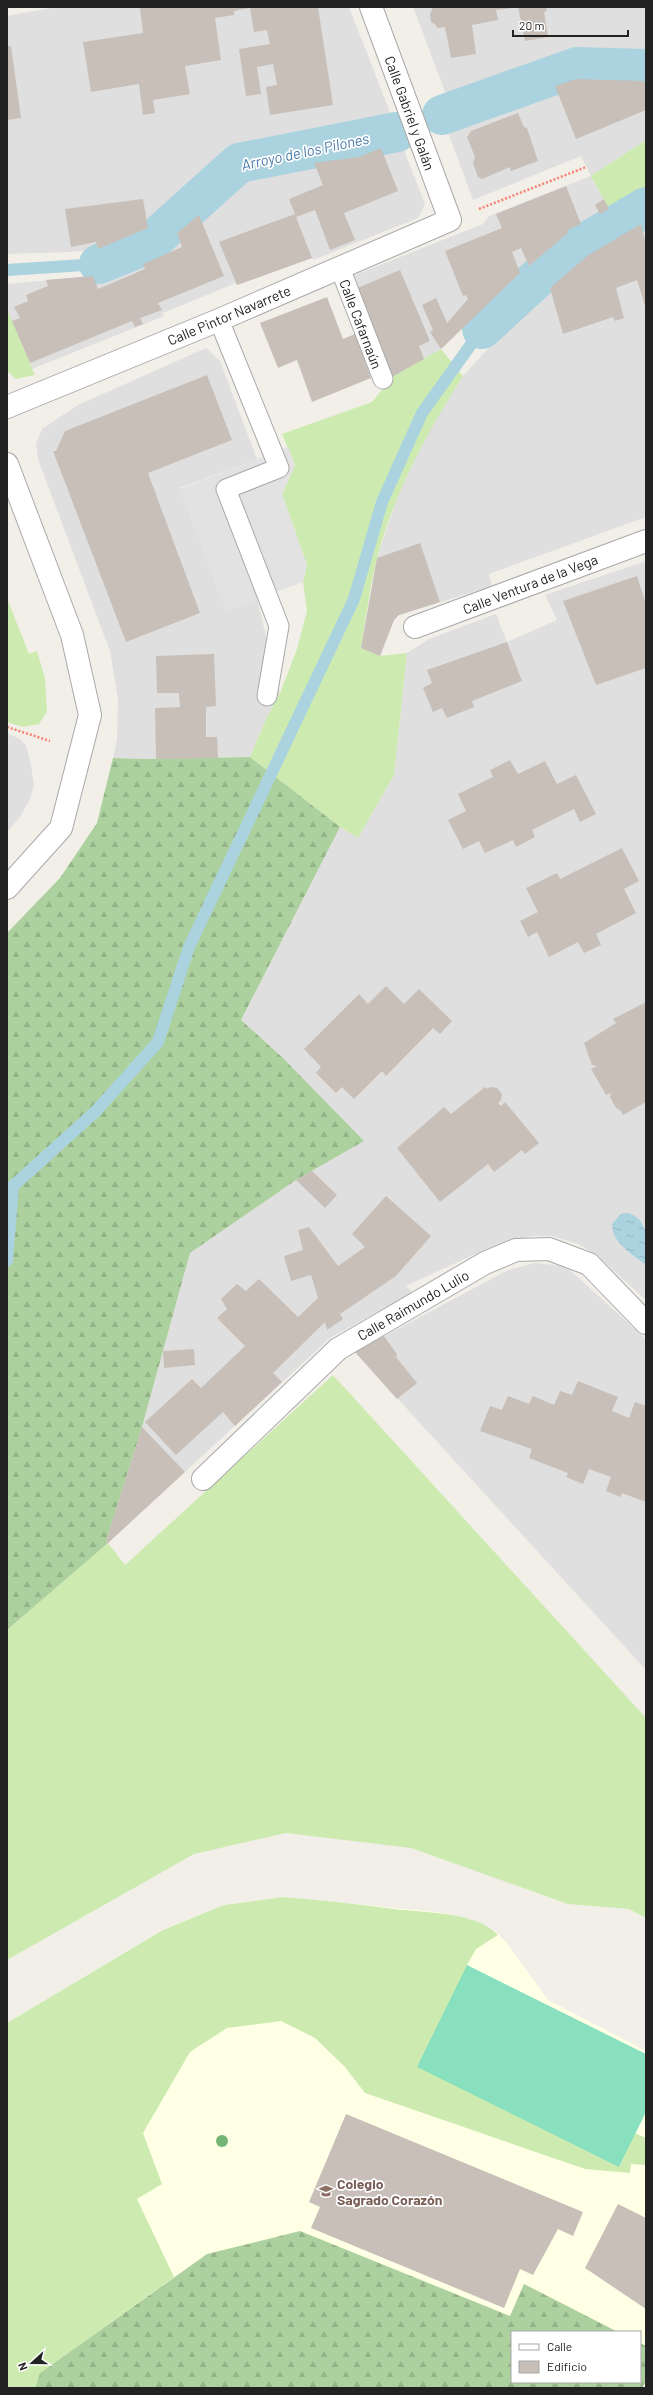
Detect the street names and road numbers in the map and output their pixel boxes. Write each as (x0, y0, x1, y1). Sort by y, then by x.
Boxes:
street label: Calle Gabriel y Galán (381, 53, 439, 173)
street label: Calle Cafarnaún (336, 277, 386, 371)
street label: Calle Pintor Navarrete (165, 281, 293, 349)
street label: Calle Ventura de la Vega (460, 550, 600, 618)
street label: Calle Raimundo Lulio (354, 1266, 472, 1344)

